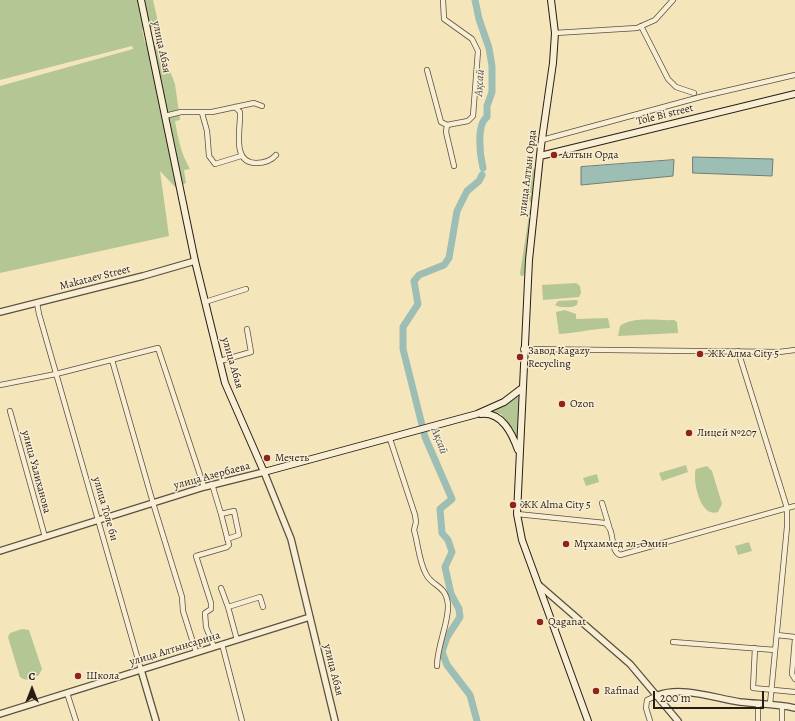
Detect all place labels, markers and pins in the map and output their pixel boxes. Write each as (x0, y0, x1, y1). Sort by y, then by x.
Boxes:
place label: Алтын Орда (562, 148, 619, 162)
marker: Алтын Орда (549, 150, 559, 160)
place label: Завод Kagazy Recycling (528, 344, 590, 370)
place label: ЖК Алма City 5 (708, 347, 779, 361)
marker: ЖК Алма City 5 (695, 349, 705, 359)
marker: Завод Kagazy Recycling (515, 352, 525, 362)
place label: Ozon (570, 397, 594, 411)
marker: Ozon (557, 399, 567, 409)
place label: Лицей №207 (697, 426, 756, 440)
marker: Лицей №207 (684, 428, 694, 438)
place label: Мечеть (275, 451, 309, 465)
marker: Мечеть (262, 453, 272, 463)
place label: ЖК Alma City 5 (521, 498, 591, 512)
marker: ЖК Alma City 5 (508, 500, 518, 510)
place label: Мұхаммед әл-Әмин (574, 537, 668, 551)
marker: Мұхаммед әл-Әмин (561, 539, 571, 549)
place label: Qaganat (548, 615, 586, 629)
marker: Qaganat (535, 617, 545, 627)
place label: Школа (86, 669, 119, 683)
marker: Школа (73, 671, 83, 681)
place label: Rafinad (604, 684, 639, 698)
marker: Rafinad (591, 686, 601, 696)

